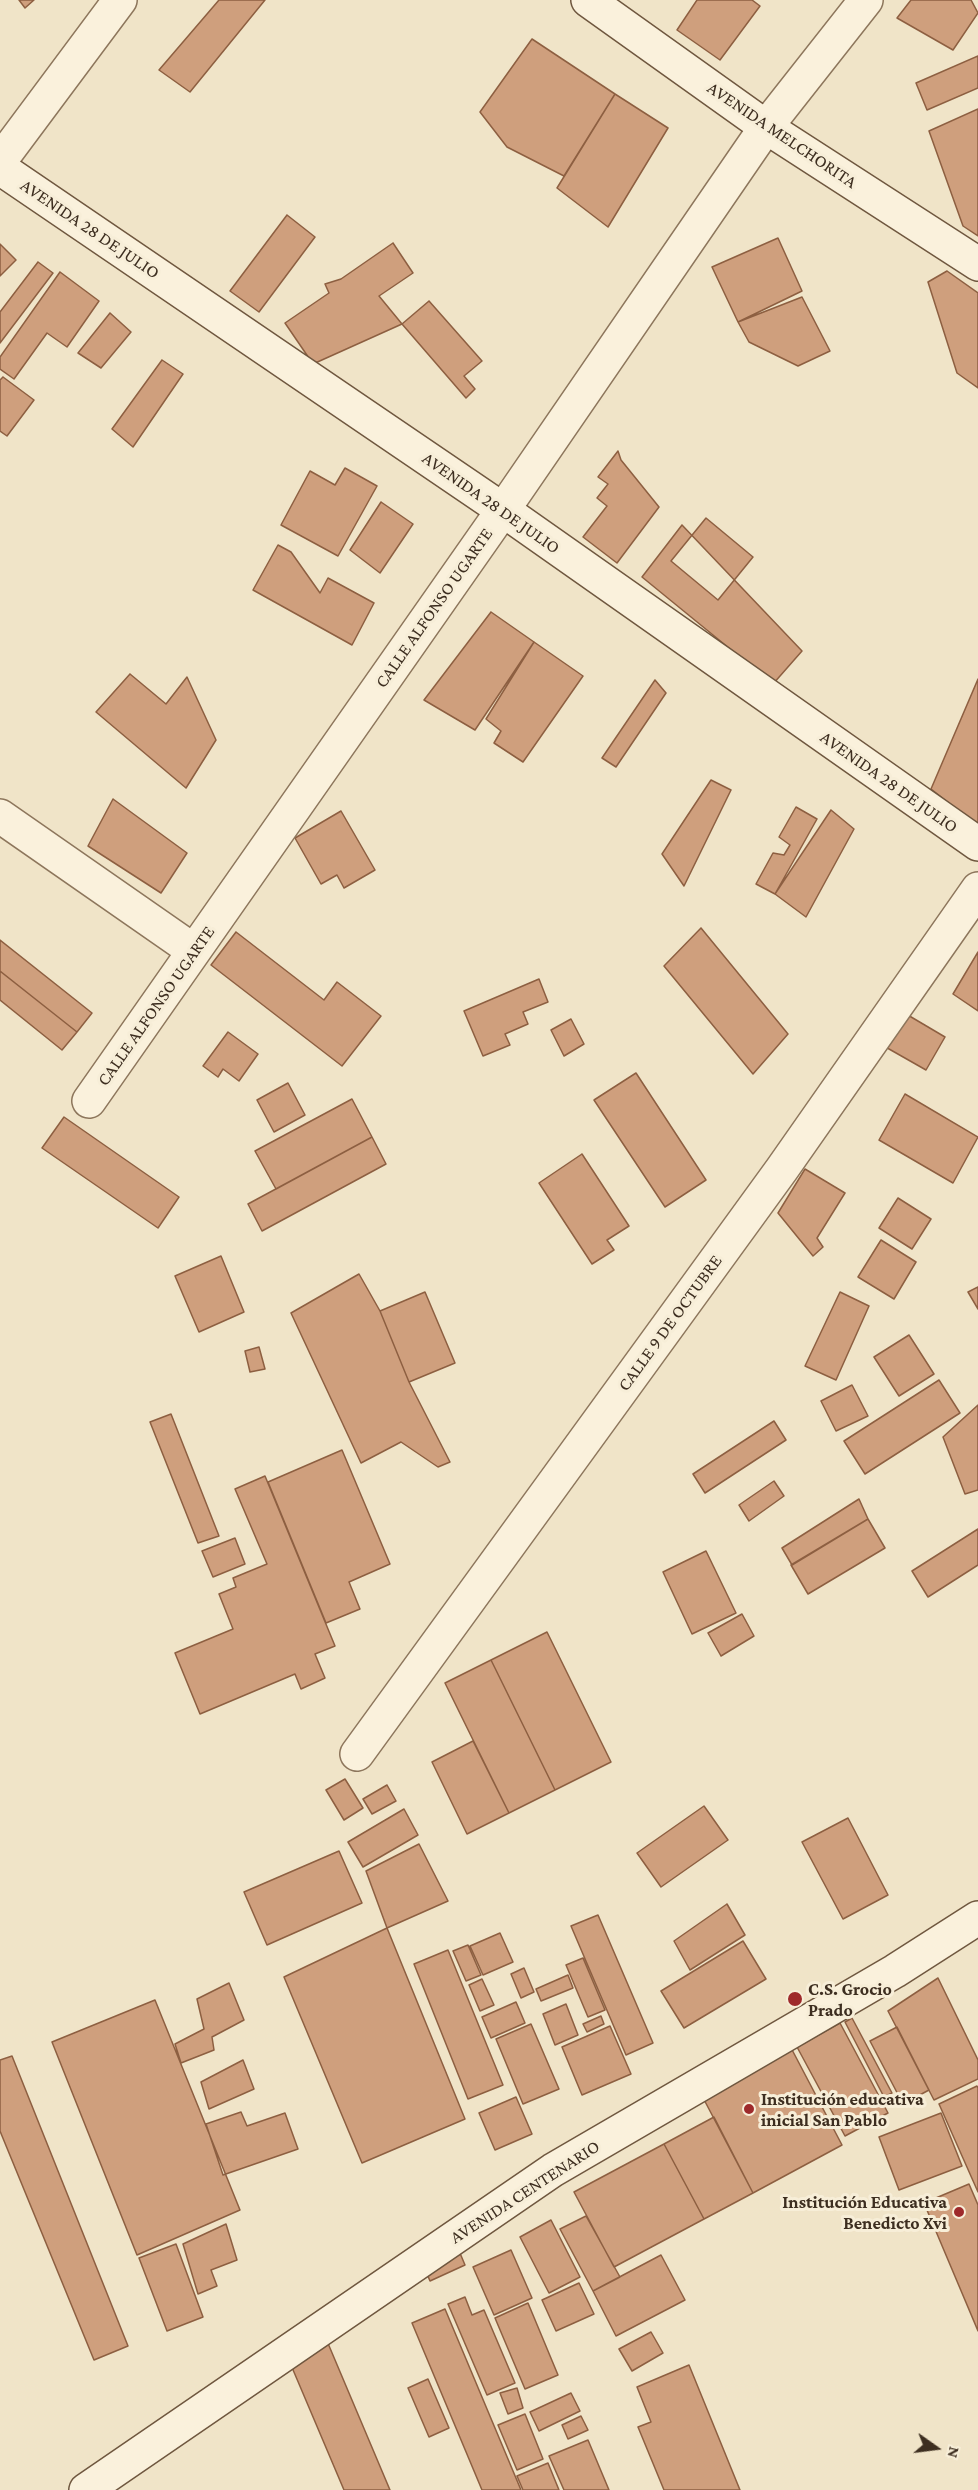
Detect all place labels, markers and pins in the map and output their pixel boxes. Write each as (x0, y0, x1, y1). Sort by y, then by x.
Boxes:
place label: C.S. Grocio Prado (808, 1978, 892, 2020)
marker: C.S. Grocio Prado (786, 1990, 804, 2008)
place label: Institución educativa inicial San Pablo (761, 2088, 924, 2130)
marker: Institución educativa inicial San Pablo (742, 2102, 756, 2116)
place label: Institución Educativa Benedicto Xvi (782, 2191, 947, 2234)
marker: Institución Educativa Benedicto Xvi (952, 2205, 966, 2219)

